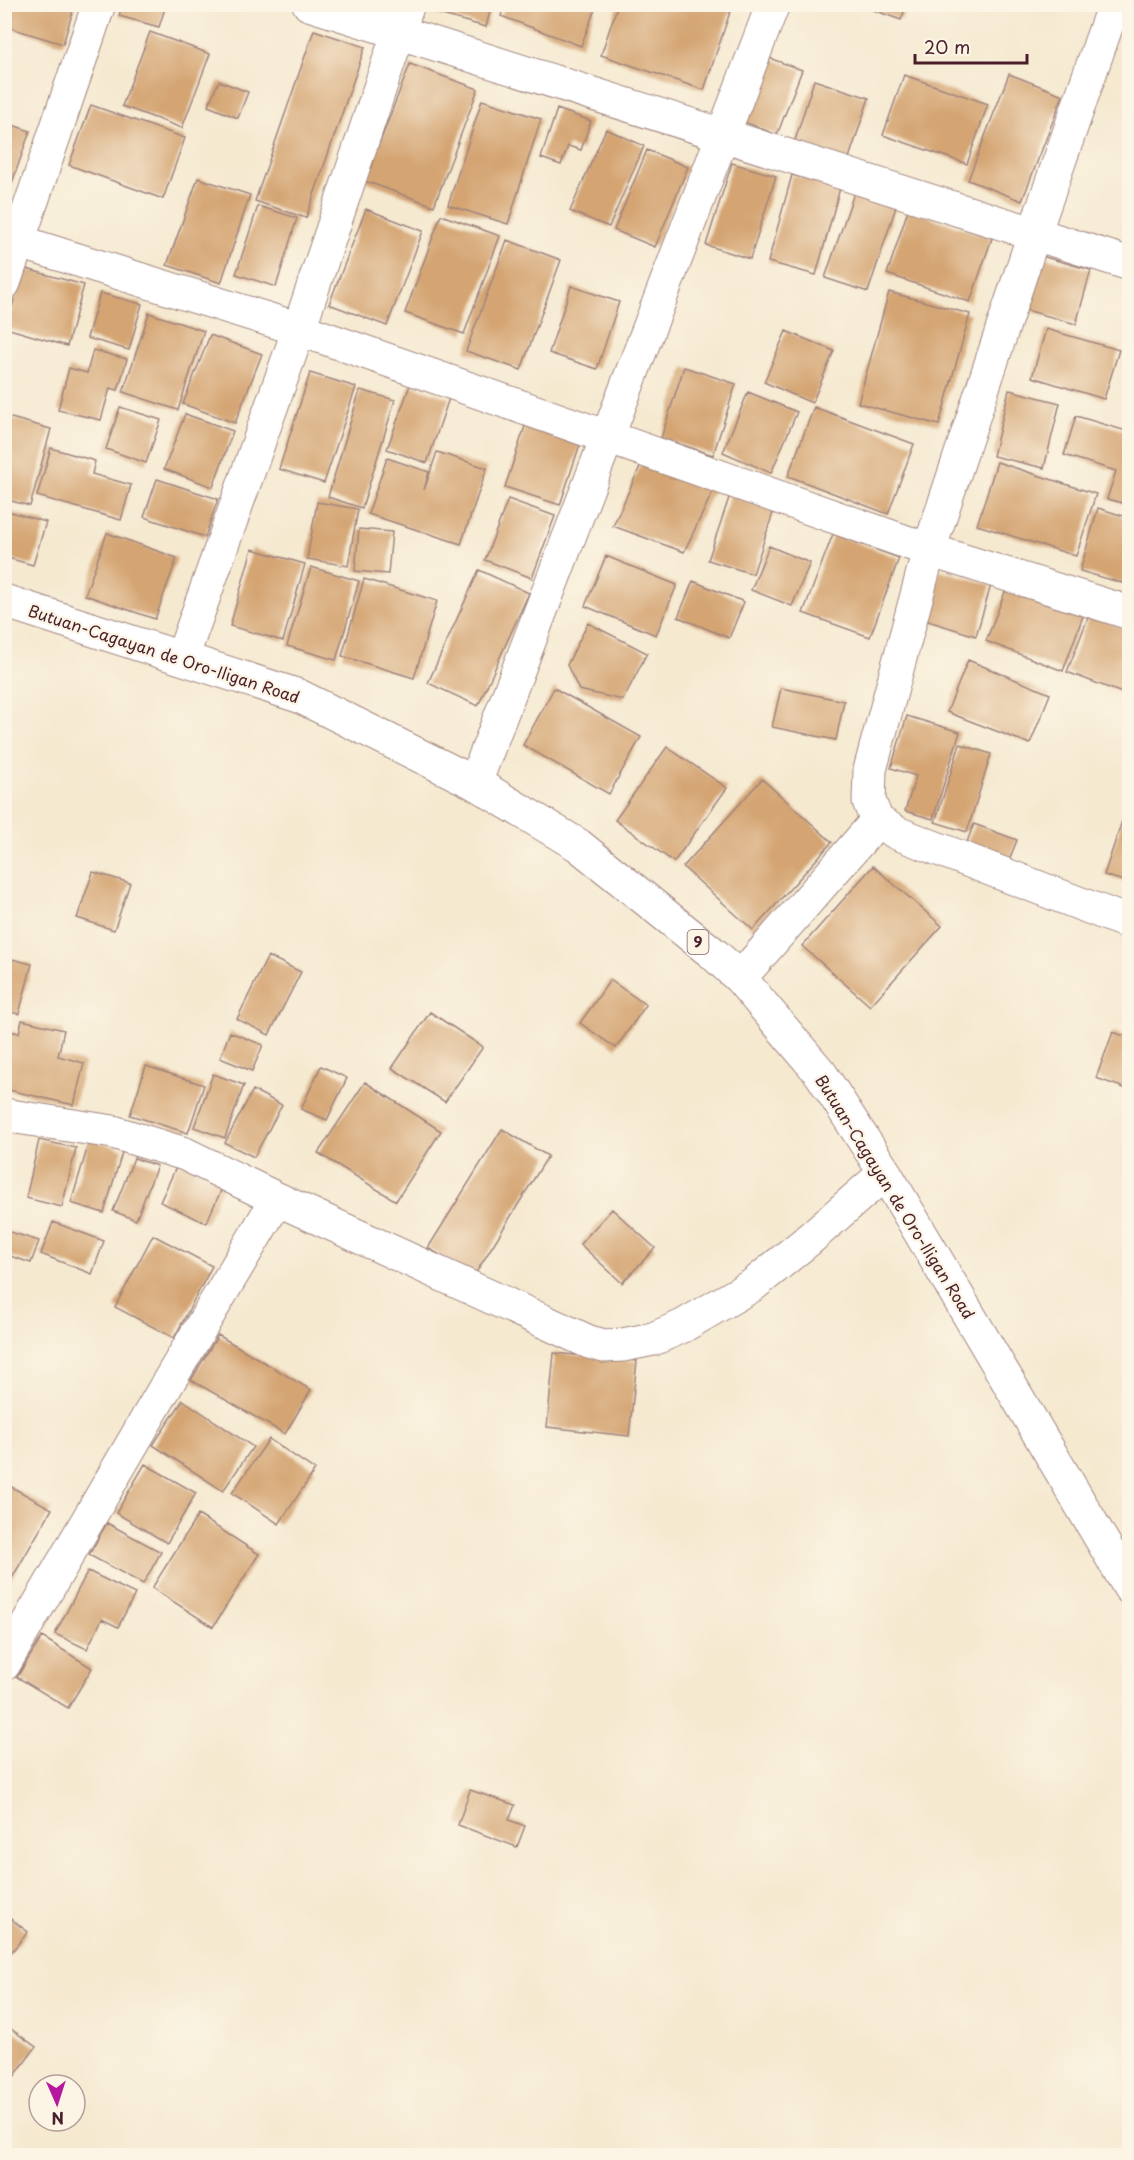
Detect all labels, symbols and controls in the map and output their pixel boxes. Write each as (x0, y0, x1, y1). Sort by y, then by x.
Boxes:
scale bar (915, 27, 1028, 65)
text: 20 m (924, 33, 970, 60)
street label: Butuan-Cagayan de Oro-Iligan Road (25, 598, 303, 708)
road number: 9 (688, 930, 708, 954)
street label: Butuan-Cagayan de Oro-Iligan Road (810, 1070, 981, 1323)
north arrow (27, 2073, 87, 2133)
text: N (51, 2107, 65, 2131)

